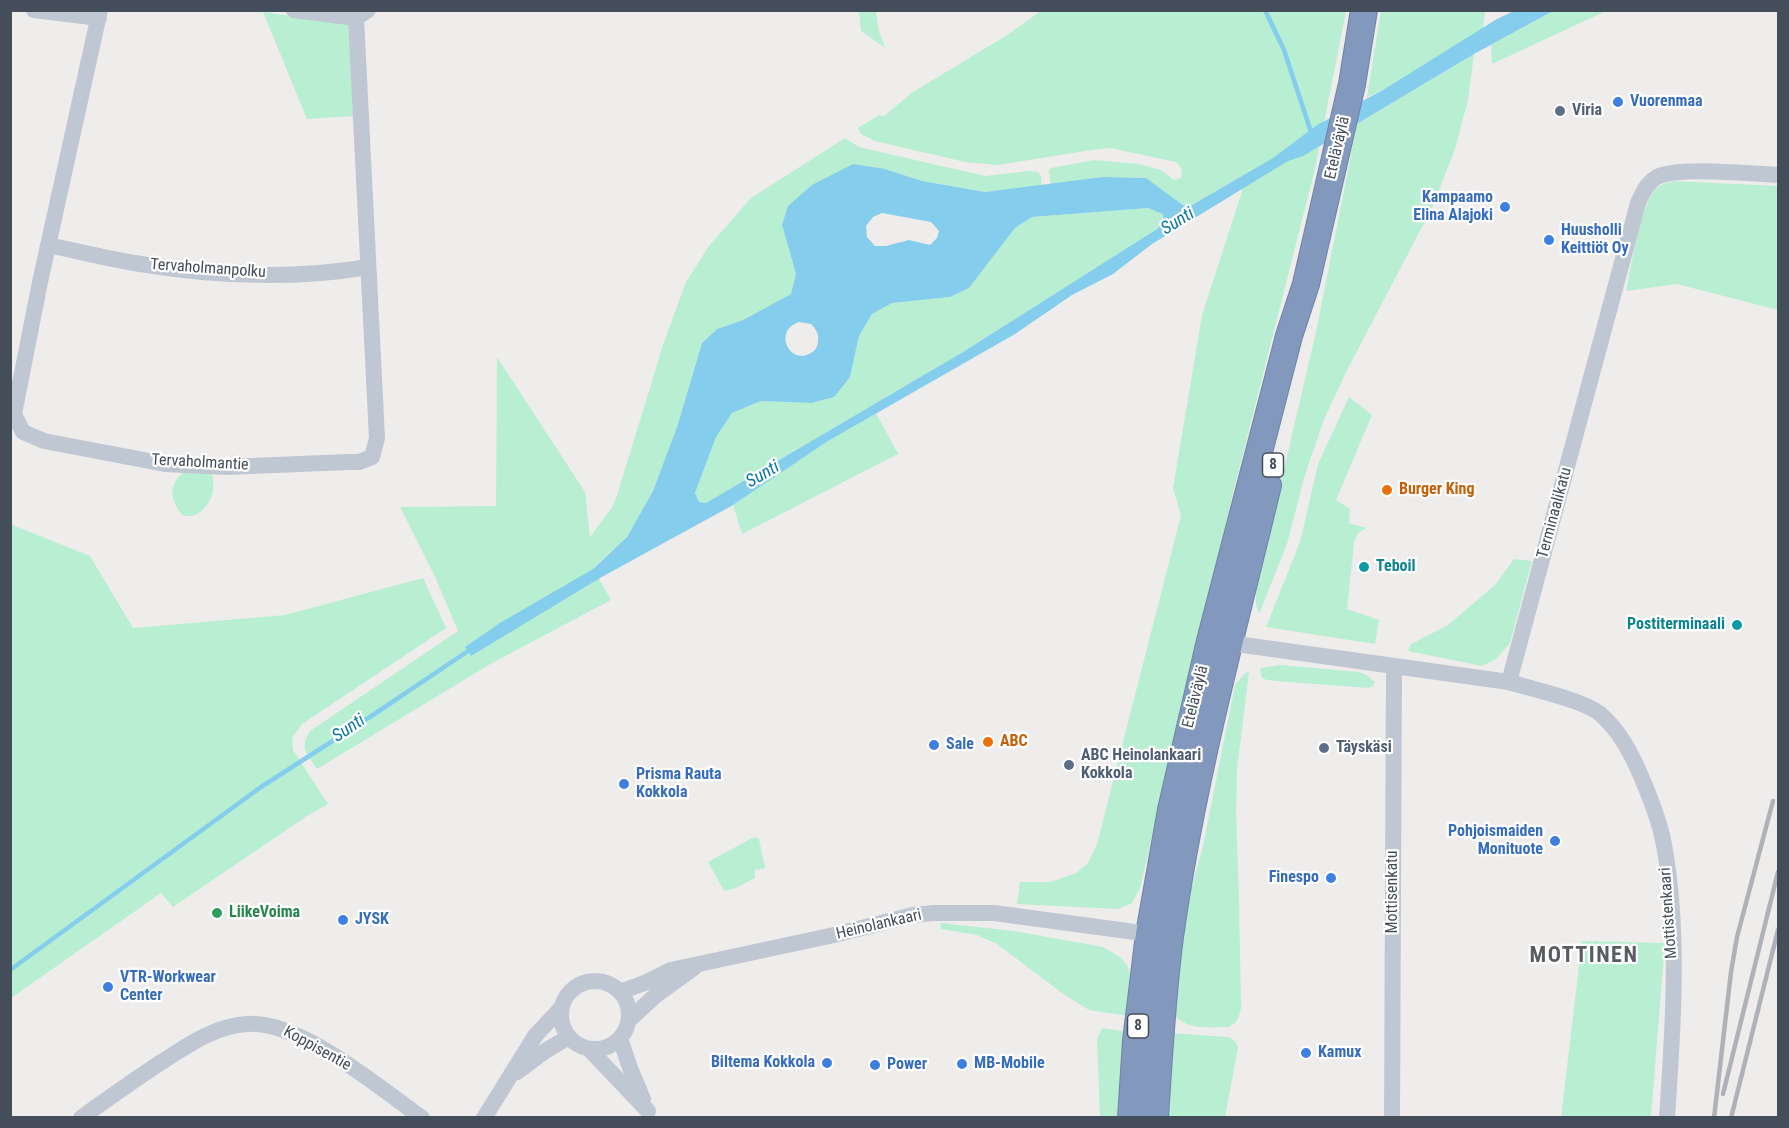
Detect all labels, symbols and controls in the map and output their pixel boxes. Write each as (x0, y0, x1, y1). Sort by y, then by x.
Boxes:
place label: Vuorenmaa (1630, 92, 1702, 112)
marker: Vuorenmaa (1611, 95, 1625, 109)
place label: Viria (1572, 101, 1602, 121)
marker: Viria (1553, 104, 1567, 118)
street label: Eteläväylä (1321, 115, 1355, 181)
place label: Kampaamo Elina Alajoki (1413, 188, 1493, 226)
marker: Kampaamo Elina Alajoki (1498, 200, 1512, 214)
water label: Sunti (1157, 204, 1199, 240)
place label: Huusholli Keittiöt Oy (1561, 221, 1629, 259)
marker: Huusholli Keittiöt Oy (1542, 233, 1556, 247)
street label: Tervaholmanpolku (150, 255, 266, 283)
street label: Tervaholmantie (151, 451, 249, 475)
road number: 8 (1262, 453, 1284, 477)
water label: Sunti (742, 457, 784, 493)
street label: Terminaalikatu (1534, 465, 1576, 561)
place label: Burger King (1399, 480, 1474, 500)
marker: Burger King (1380, 483, 1394, 497)
place label: Teboil (1376, 557, 1416, 577)
marker: Teboil (1357, 560, 1371, 574)
place label: Postiterminaali (1627, 615, 1725, 635)
marker: Postiterminaali (1730, 618, 1744, 632)
street label: Eteläväylä (1179, 664, 1213, 730)
water label: Sunti (328, 710, 370, 748)
place label: ABC (1000, 732, 1028, 752)
place label: Sale (946, 735, 974, 755)
marker: ABC (981, 735, 995, 749)
marker: Sale (927, 738, 941, 752)
place label: Täyskäsi (1336, 738, 1392, 758)
marker: Täyskäsi (1317, 741, 1331, 755)
place label: ABC Heinolankaari Kokkola (1081, 746, 1201, 784)
marker: ABC Heinolankaari Kokkola (1062, 758, 1076, 772)
place label: Prisma Rauta Kokkola (636, 765, 721, 803)
marker: Prisma Rauta Kokkola (617, 777, 631, 791)
place label: Pohjoismaiden Monituote (1448, 822, 1543, 860)
marker: Pohjoismaiden Monituote (1548, 834, 1562, 848)
street label: Mottisenkatu (1383, 850, 1403, 934)
street label: Mottistenkaari (1656, 867, 1682, 959)
place label: Finespo (1269, 868, 1319, 888)
marker: Finespo (1324, 871, 1338, 885)
place label: LiikeVoima (229, 903, 300, 923)
marker: LiikeVoima (210, 906, 224, 920)
street label: Heinolankaari (834, 906, 924, 944)
place label: JYSK (355, 910, 389, 930)
marker: JYSK (336, 913, 350, 927)
district label: MOTTINEN (1530, 943, 1638, 969)
place label: VTR-Workwear Center (120, 968, 216, 1006)
marker: VTR-Workwear Center (101, 980, 115, 994)
road number: 8 (1128, 1014, 1148, 1038)
street label: Koppisentie (280, 1023, 354, 1075)
place label: Kamux (1318, 1043, 1361, 1063)
marker: Kamux (1299, 1046, 1313, 1060)
place label: Biltema Kokkola (711, 1053, 815, 1073)
place label: MB-Mobile (974, 1054, 1045, 1074)
place label: Power (887, 1055, 927, 1075)
marker: Biltema Kokkola (820, 1056, 834, 1070)
marker: MB-Mobile (955, 1057, 969, 1071)
marker: Power (868, 1058, 882, 1072)

